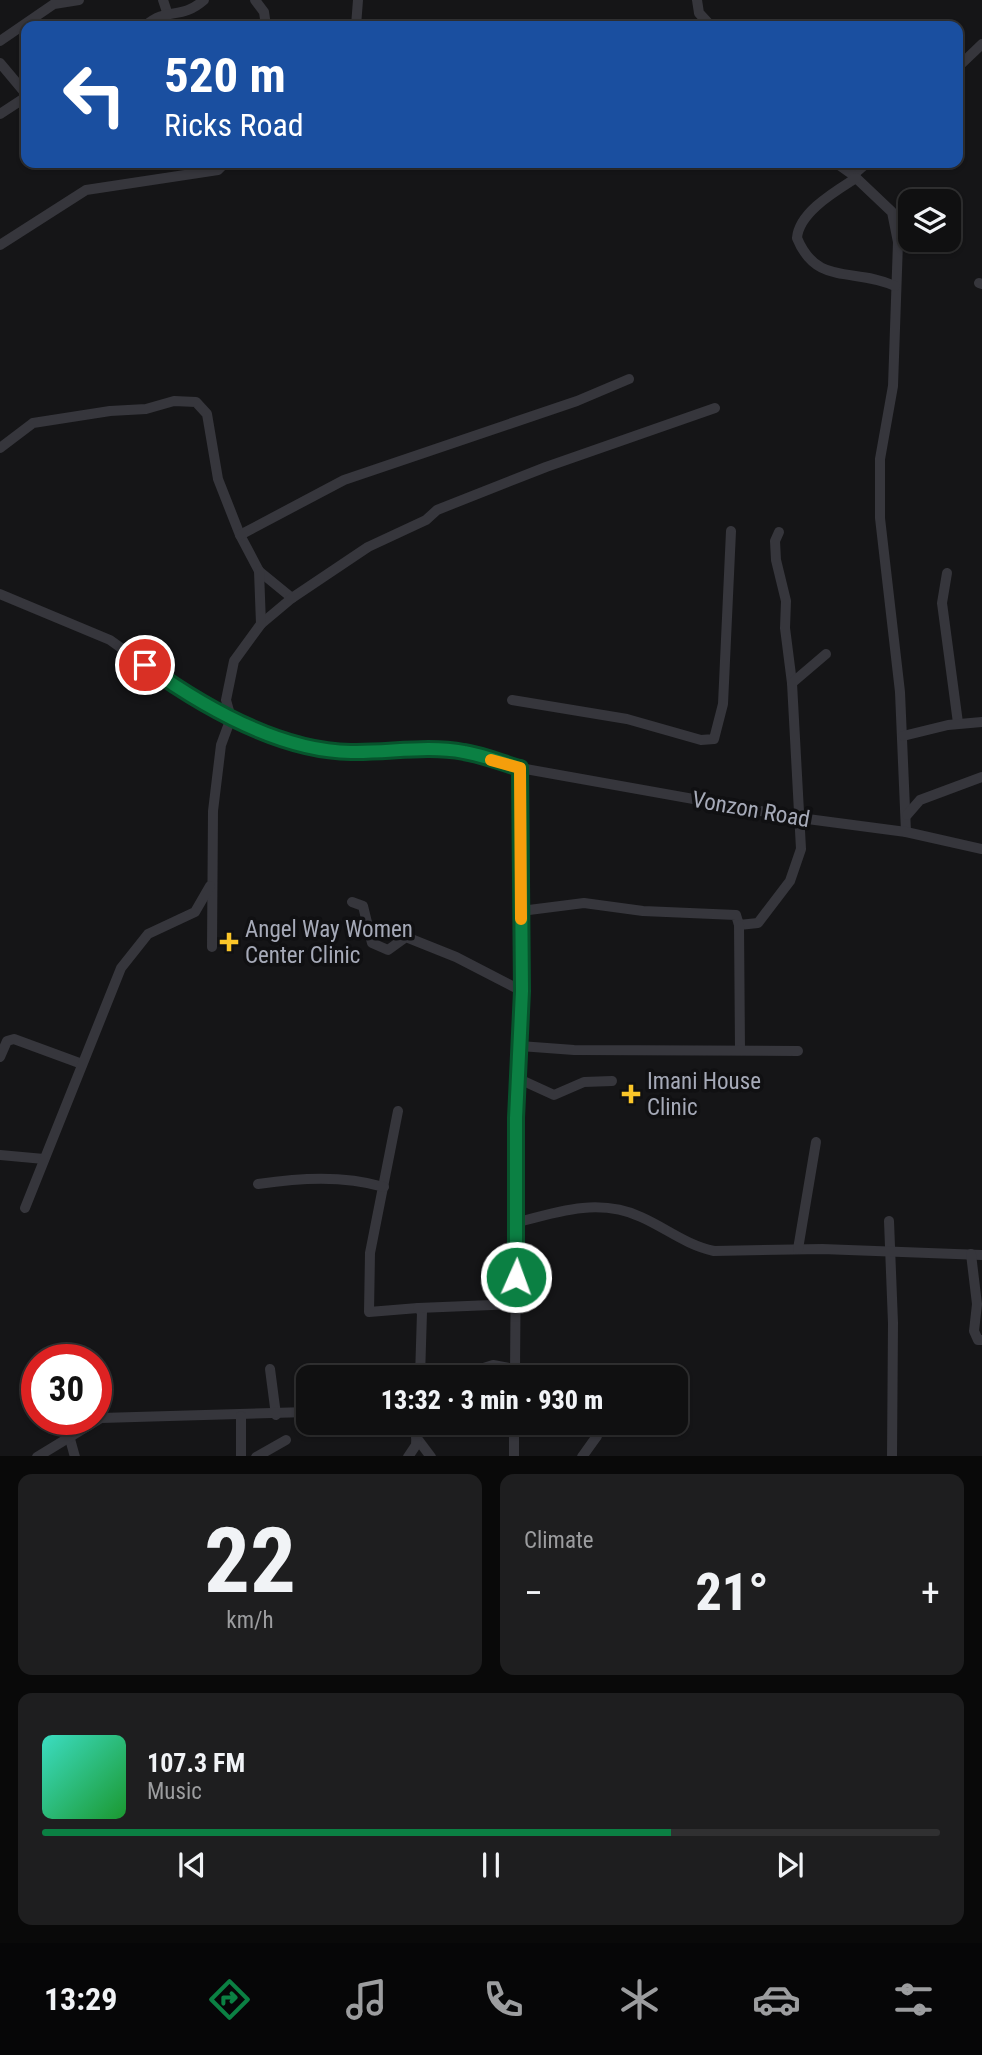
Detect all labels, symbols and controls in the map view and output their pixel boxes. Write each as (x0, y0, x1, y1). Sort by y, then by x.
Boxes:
text: 520 m (164, 47, 286, 104)
icon: left (49, 49, 140, 140)
text: Ricks Road (164, 106, 304, 144)
map controls (898, 189, 961, 252)
button: layers (898, 189, 961, 252)
pin (115, 635, 175, 695)
icon: arrive (126, 646, 164, 684)
street label: Vonzon Road (690, 786, 812, 833)
place label: Angel Way Women Center Clinic (245, 916, 413, 969)
marker: Angel Way Women Center Clinic (219, 932, 239, 952)
place label: Imani House Clinic (647, 1068, 761, 1121)
marker: Imani House Clinic (621, 1084, 641, 1104)
position arrow (479, 1240, 553, 1314)
speed limit sign: 30 (21, 1344, 112, 1435)
text: 13:32 · 3 min · 930 m (381, 1385, 603, 1415)
text: 22 (204, 1508, 296, 1614)
text: Climate (524, 1527, 594, 1554)
text: 21° (695, 1562, 769, 1623)
text: − (524, 1571, 543, 1615)
text: + (921, 1571, 940, 1615)
text: km/h (226, 1607, 274, 1634)
text: 107.3 FM (147, 1748, 245, 1778)
text: Music (147, 1778, 202, 1805)
icon: previous (173, 1846, 211, 1884)
icon: pause (472, 1846, 510, 1884)
icon: next (771, 1846, 809, 1884)
icon: directions (205, 1975, 254, 2024)
icon: music (342, 1975, 391, 2024)
icon: phone (479, 1975, 528, 2024)
icon: climate (615, 1975, 664, 2024)
icon: car (752, 1975, 801, 2024)
icon: filters (889, 1975, 938, 2024)
text: 13:29 (44, 1980, 117, 2018)

